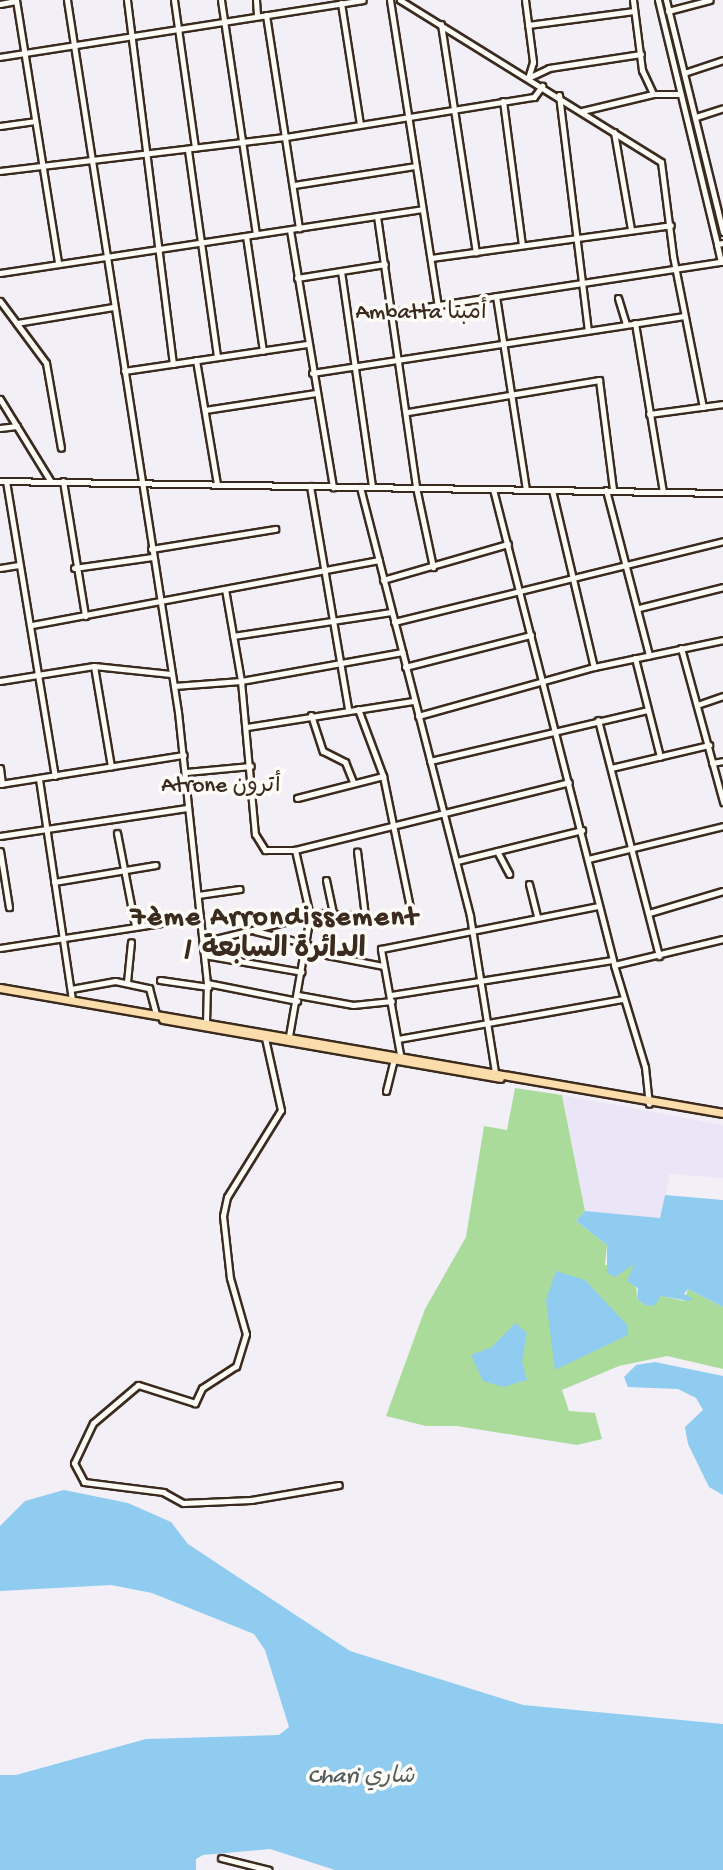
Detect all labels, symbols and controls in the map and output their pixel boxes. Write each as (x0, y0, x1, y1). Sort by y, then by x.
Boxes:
district label: Ambatta أمبتا (355, 300, 487, 328)
district label: Atrone أترون (161, 773, 281, 801)
district label: 7ème Arrondissement / الدائرة السابعة (133, 902, 417, 968)
water label: Chari شاري (308, 1764, 414, 1792)

